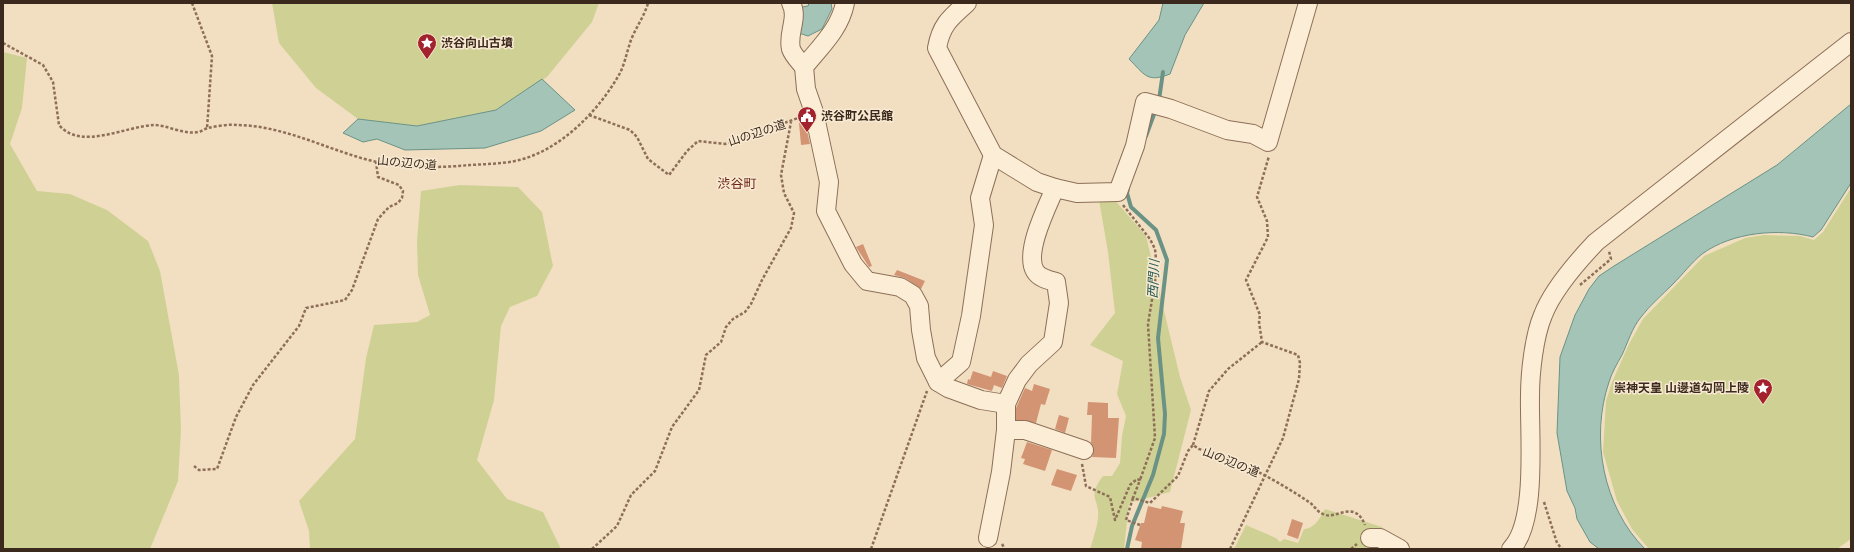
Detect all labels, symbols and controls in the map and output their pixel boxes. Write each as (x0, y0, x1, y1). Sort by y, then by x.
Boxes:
place icon: 渋谷向山古墳 (416, 32, 438, 60)
place label: 渋谷向山古墳 (441, 36, 513, 50)
public building icon: 渋谷町公民館 (796, 105, 818, 133)
place label: 渋谷町公民館 (821, 109, 893, 123)
street label: 山の辺の道 (726, 117, 788, 149)
street label: 山の辺の道 (376, 153, 438, 173)
district label: 渋谷町 (717, 176, 757, 191)
water label: 西門川 (1145, 257, 1162, 299)
place icon: 崇神天皇 山邊道勾岡上陵 (1752, 377, 1774, 405)
place label: 崇神天皇 山邊道勾岡上陵 (1614, 381, 1749, 395)
street label: 山の辺の道 (1201, 444, 1261, 480)

